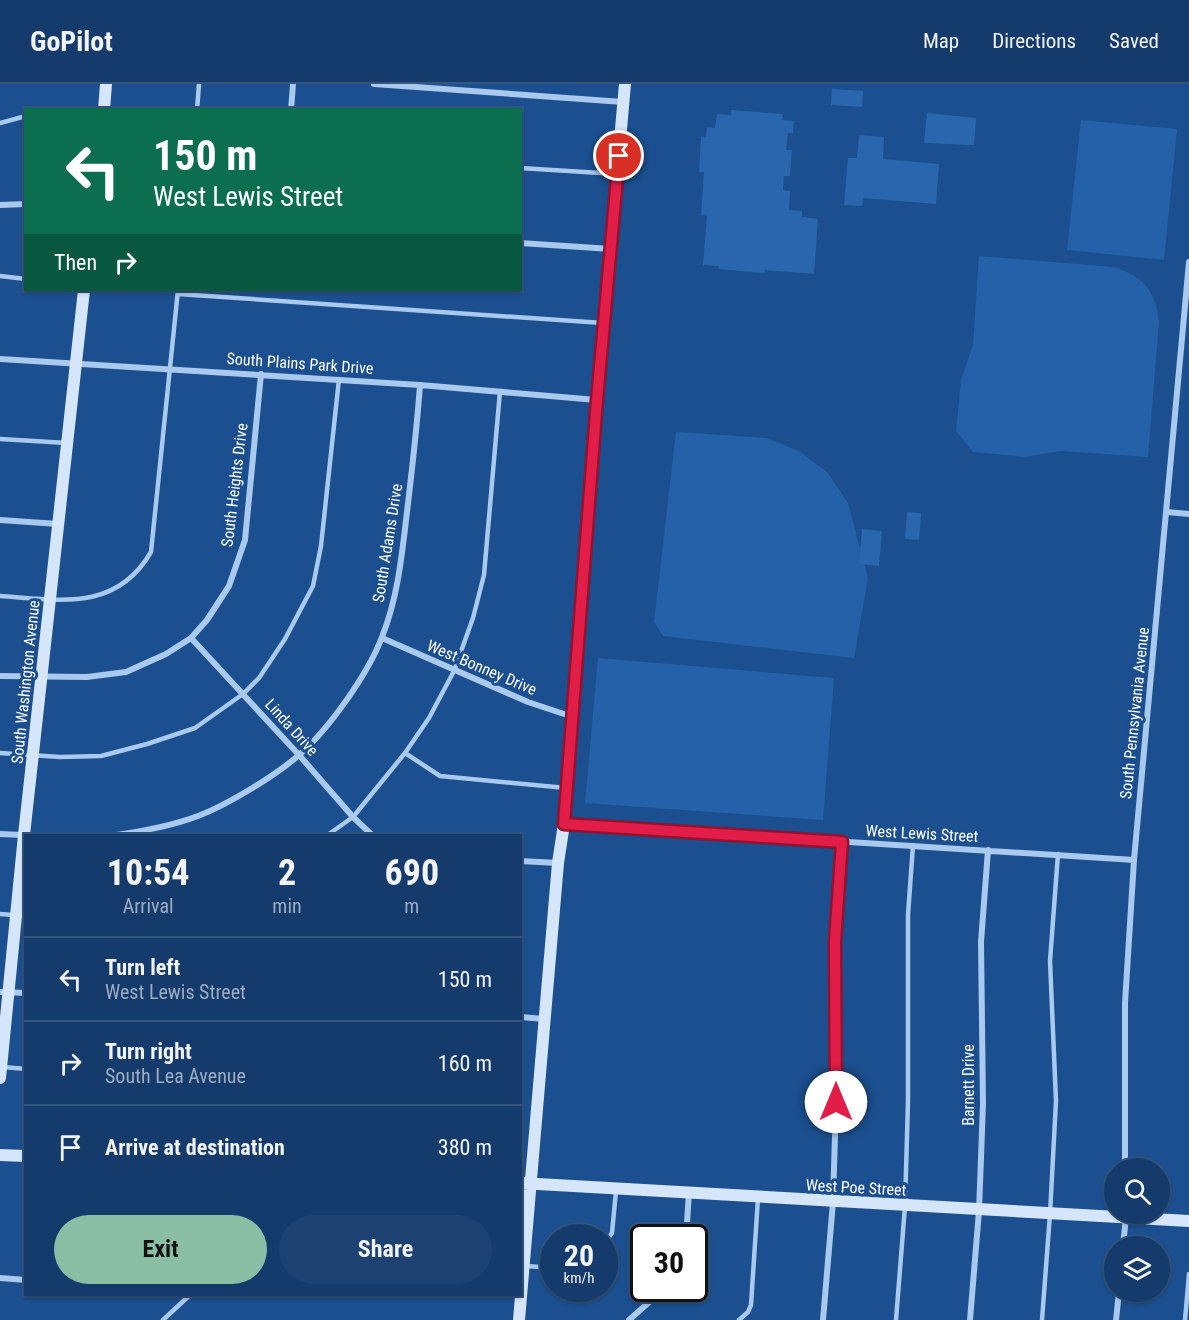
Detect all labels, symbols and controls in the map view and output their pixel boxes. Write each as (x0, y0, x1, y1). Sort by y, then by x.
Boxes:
text: GoPilot (30, 25, 113, 58)
text: Map (923, 29, 959, 53)
text: Directions (992, 29, 1076, 53)
text: Saved (1109, 29, 1159, 53)
pin (593, 130, 644, 181)
text: 150 m (153, 131, 258, 180)
icon: left (54, 132, 132, 210)
icon: arrive (602, 139, 635, 172)
text: West Lewis Street (153, 181, 343, 213)
icon: right (109, 246, 142, 279)
text: Then (54, 250, 97, 275)
street label: South Plains Park Drive (226, 349, 374, 378)
street label: South Heights Drive (217, 422, 252, 548)
street label: South Adams Drive (369, 482, 406, 604)
street label: South Washington Avenue (7, 599, 44, 765)
street label: South Pennsylvania Avenue (1116, 626, 1153, 800)
street label: West Bonney Drive (424, 636, 539, 699)
street label: Linda Drive (261, 695, 322, 760)
street label: West Lewis Street (865, 821, 979, 846)
text: 10:54 (107, 852, 189, 894)
text: 2 (278, 852, 296, 894)
text: 690 (385, 852, 439, 894)
text: Arrival (123, 894, 174, 918)
text: min (272, 894, 302, 918)
text: m (404, 894, 419, 918)
text: Turn left (105, 955, 180, 980)
icon: left (54, 963, 87, 996)
text: 150 m (438, 967, 492, 992)
text: West Lewis Street (105, 980, 246, 1004)
text: Turn right (105, 1039, 192, 1064)
street label: Barnett Drive (959, 1044, 978, 1126)
icon: right (54, 1047, 87, 1080)
text: 160 m (438, 1051, 492, 1076)
text: South Lea Avenue (105, 1064, 246, 1088)
position arrow (804, 1070, 868, 1134)
icon: arrive (54, 1131, 87, 1164)
text: Arrive at destination (105, 1135, 285, 1160)
text: 380 m (438, 1135, 492, 1160)
map controls (1104, 1158, 1170, 1302)
button: search (1104, 1158, 1170, 1224)
street label: West Poe Street (805, 1175, 907, 1200)
button: Exit (54, 1215, 267, 1284)
button: Share (279, 1215, 492, 1284)
speed limit sign: 30 (630, 1224, 708, 1302)
button: layers (1104, 1236, 1170, 1302)
text: 20 (564, 1238, 594, 1273)
text: km/h (564, 1269, 594, 1287)

